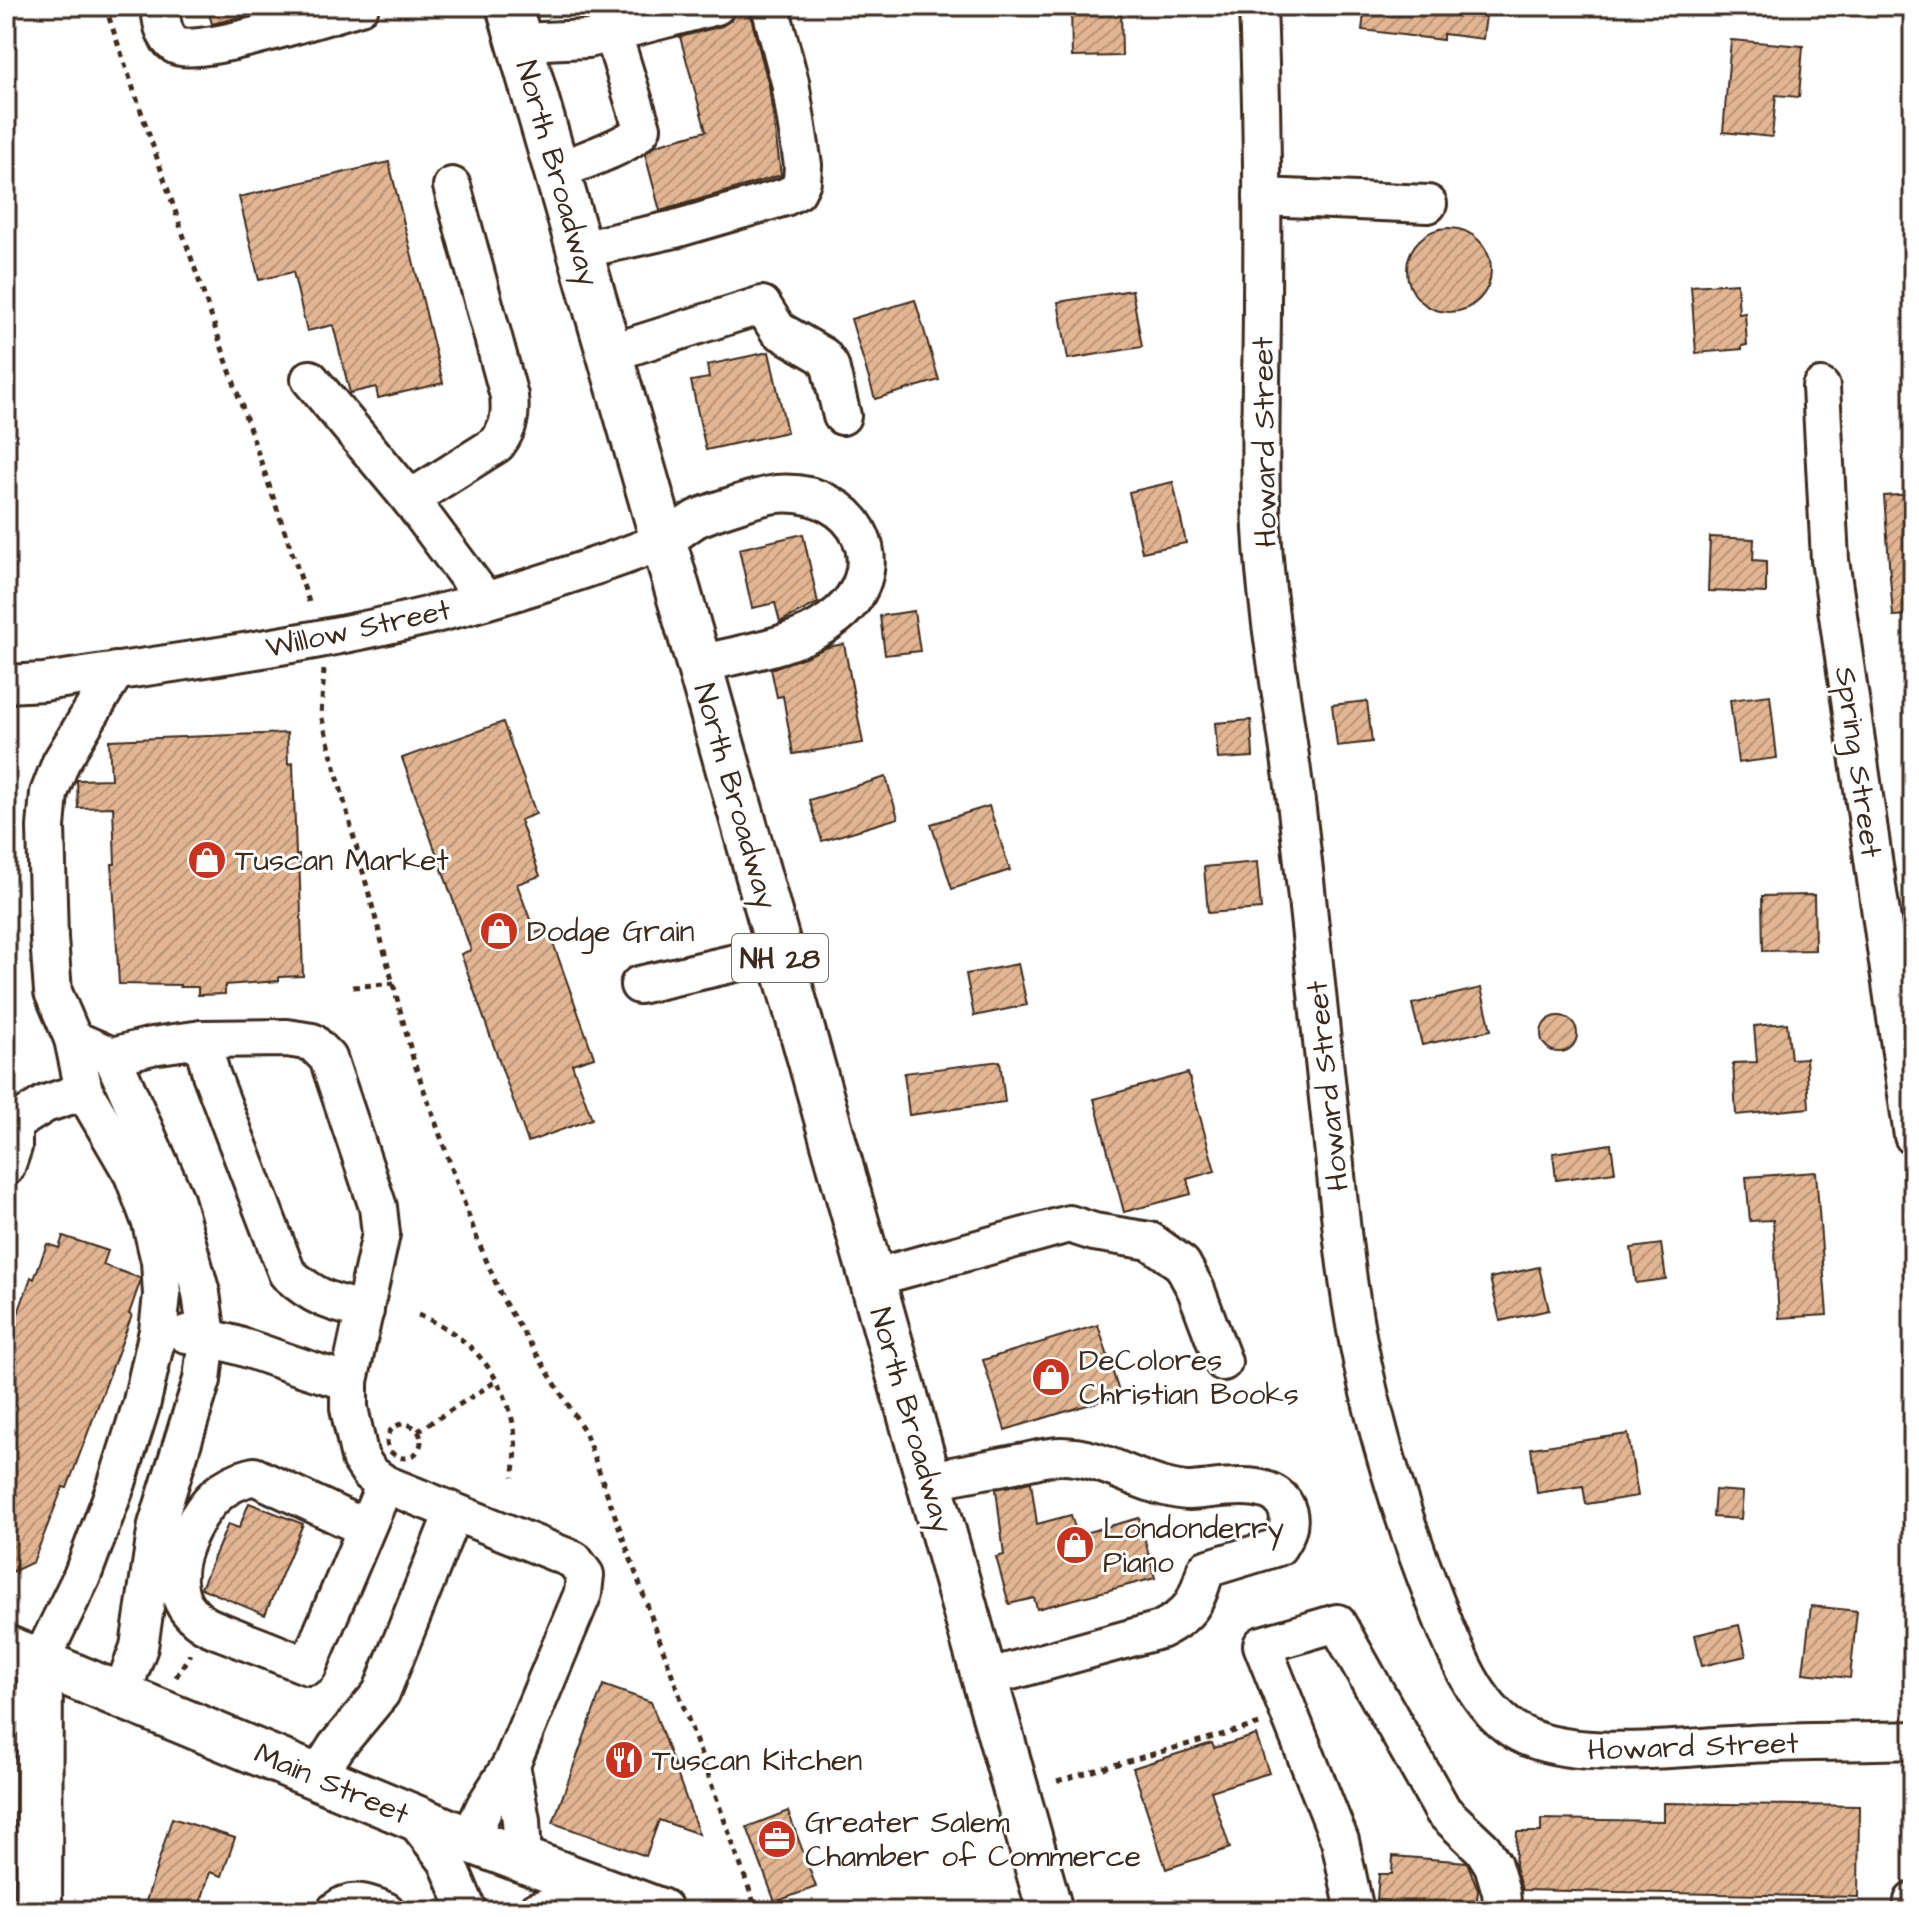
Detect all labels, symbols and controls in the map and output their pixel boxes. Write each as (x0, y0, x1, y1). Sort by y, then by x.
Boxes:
street label: North Broadway (504, 56, 609, 291)
street label: Howard Street (1242, 336, 1288, 548)
street label: Willow Street (262, 589, 454, 669)
street label: Spring Street (1823, 664, 1892, 860)
street label: North Broadway (682, 679, 787, 914)
shop icon: Tuscan Market (186, 839, 228, 881)
place label: Tuscan Market (235, 840, 449, 882)
shop icon: Dodge Grain (478, 910, 520, 952)
place label: Dodge Grain (527, 911, 695, 954)
road number: NH 28 (732, 934, 828, 982)
street label: Howard Street (1296, 979, 1360, 1193)
street label: North Broadway (858, 1303, 963, 1538)
place label: DeColores Christian Books (1079, 1340, 1299, 1416)
shop icon: DeColores Christian Books (1030, 1356, 1072, 1398)
place label: Londonderry Piano (1103, 1508, 1284, 1584)
shop icon: Londonderry Piano (1054, 1524, 1096, 1566)
street label: Howard Street (1587, 1722, 1799, 1772)
street label: Main Street (248, 1733, 415, 1835)
restaurant icon: Tuscan Kitchen (603, 1739, 645, 1781)
place label: Tuscan Kitchen (652, 1740, 862, 1782)
place label: Greater Salem Chamber of Commerce (805, 1802, 1141, 1878)
office icon: Greater Salem Chamber of Commerce (756, 1818, 798, 1860)

